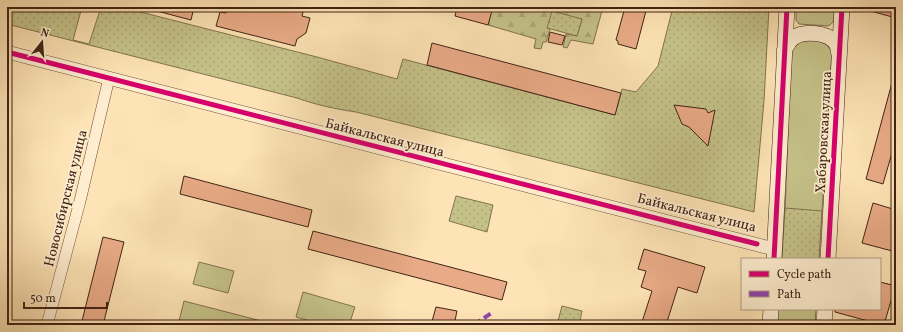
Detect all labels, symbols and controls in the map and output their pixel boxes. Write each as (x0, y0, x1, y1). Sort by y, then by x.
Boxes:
north arrow (22, 22, 62, 62)
text: N (38, 26, 51, 42)
street label: Хабаровская улица (812, 71, 837, 194)
street label: Байкальская улица (323, 114, 446, 162)
street label: Новосибирская улица (40, 128, 93, 269)
street label: Байкальская улица (635, 189, 758, 237)
legend (741, 258, 881, 310)
text: Cycle path (777, 267, 832, 283)
scale bar (24, 284, 107, 310)
text: Path (777, 287, 801, 303)
text: 50 m (30, 291, 56, 307)

